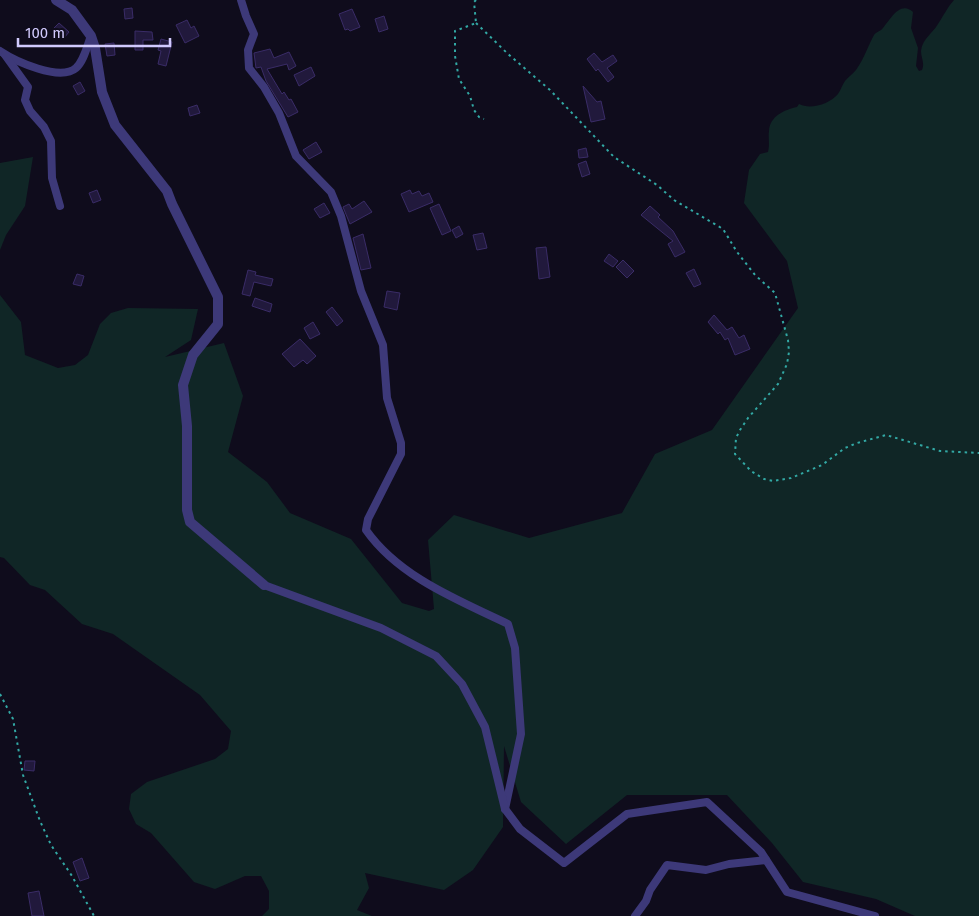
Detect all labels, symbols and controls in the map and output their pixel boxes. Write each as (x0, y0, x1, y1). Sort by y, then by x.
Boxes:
scale bar (18, 15, 170, 47)
text: 100 m (25, 24, 65, 42)

